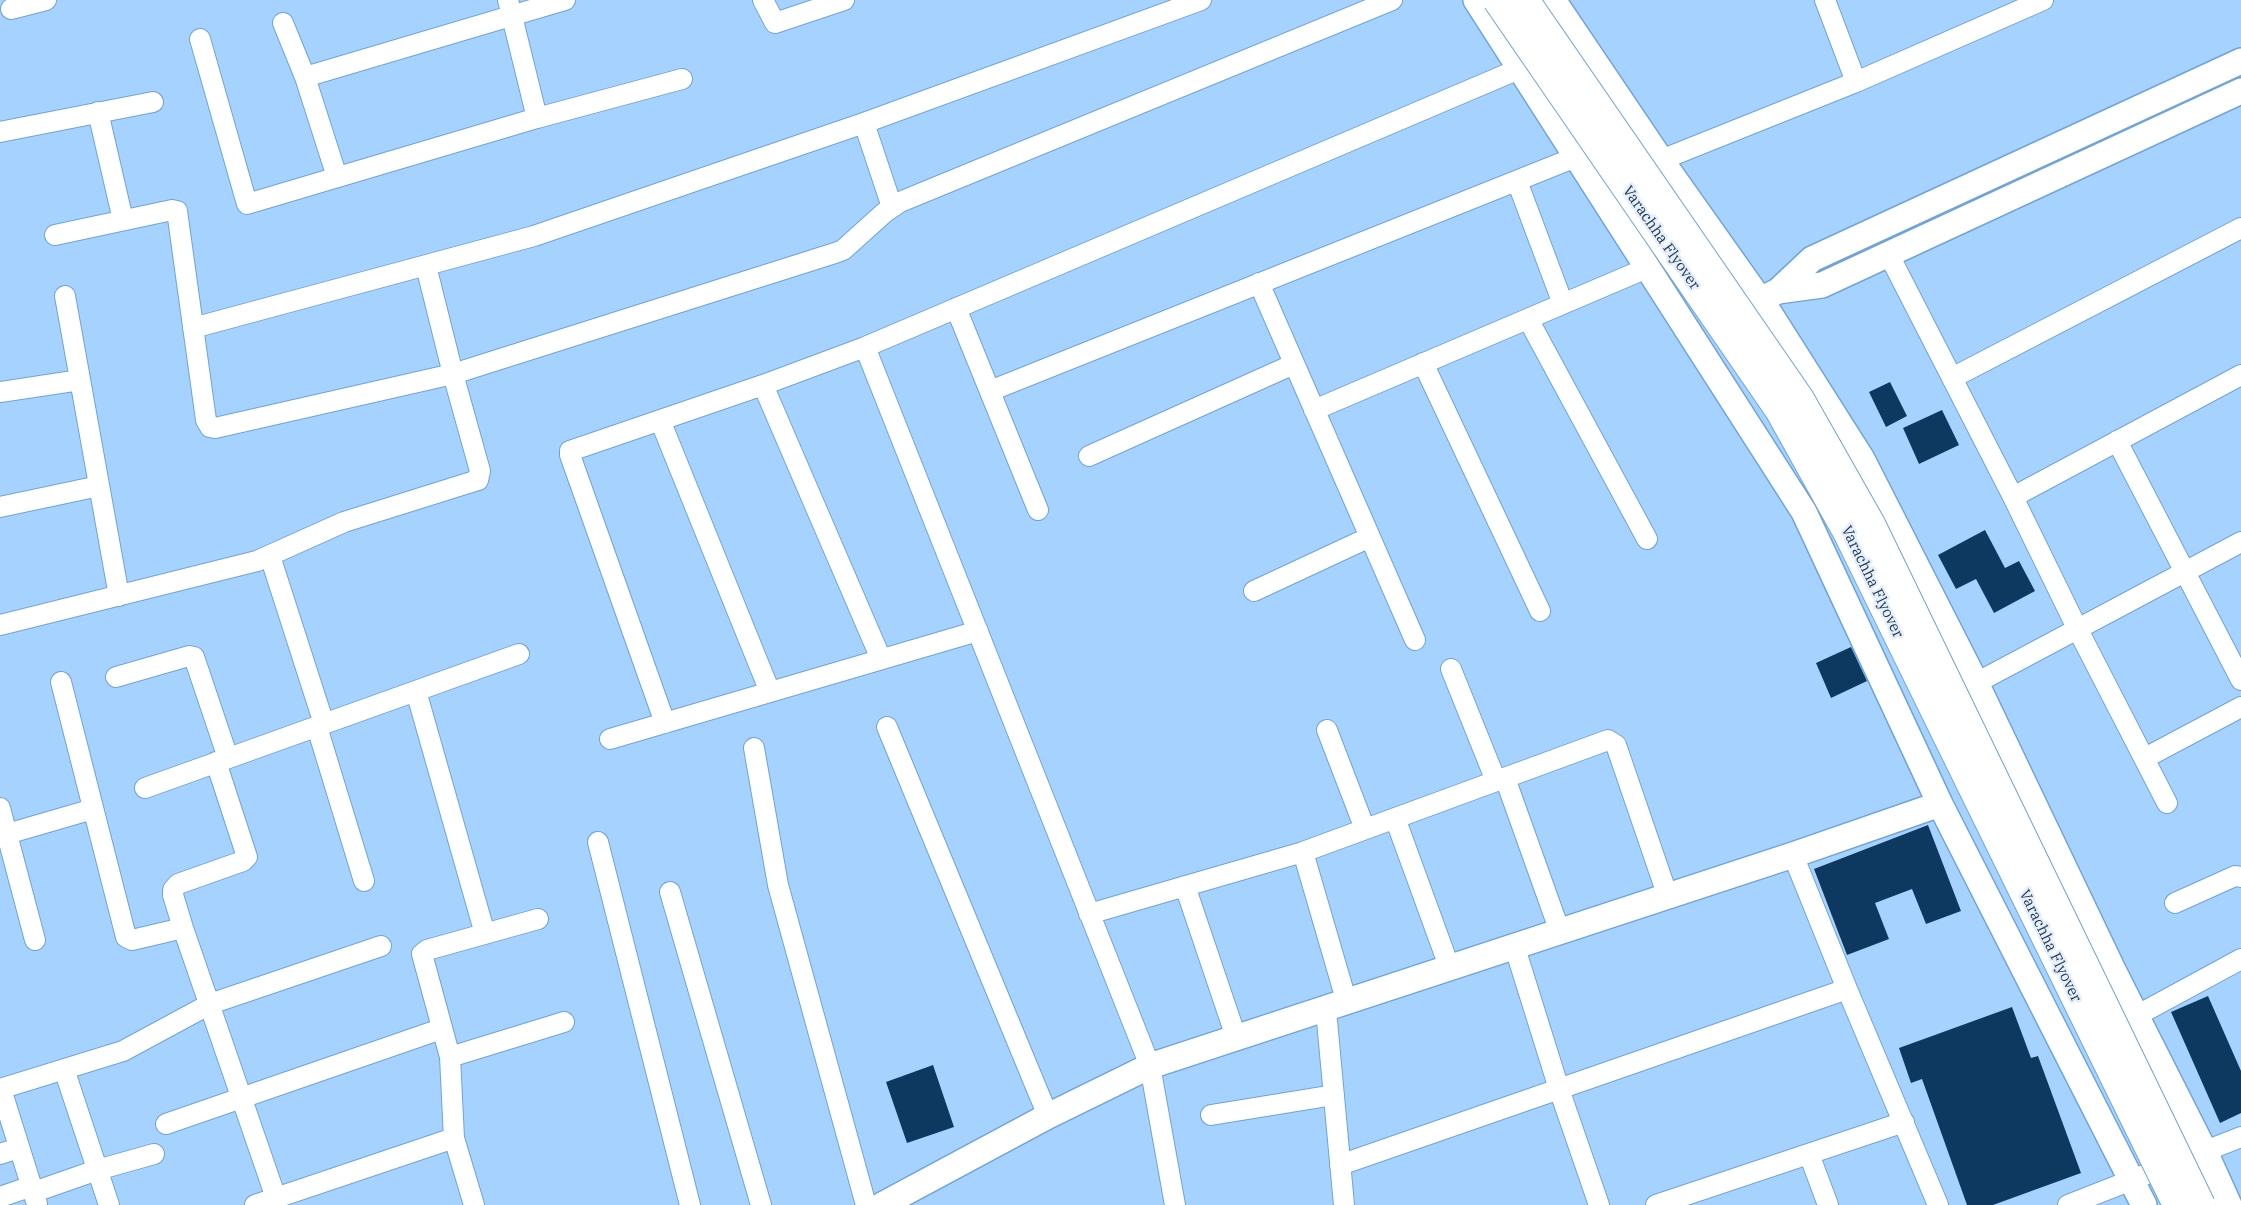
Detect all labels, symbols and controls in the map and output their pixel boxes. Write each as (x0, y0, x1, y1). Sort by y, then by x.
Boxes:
street label: Varachha Flyover (1618, 183, 1704, 293)
street label: Varachha Flyover (1837, 523, 1907, 641)
street label: Varachha Flyover (2015, 887, 2085, 1005)

